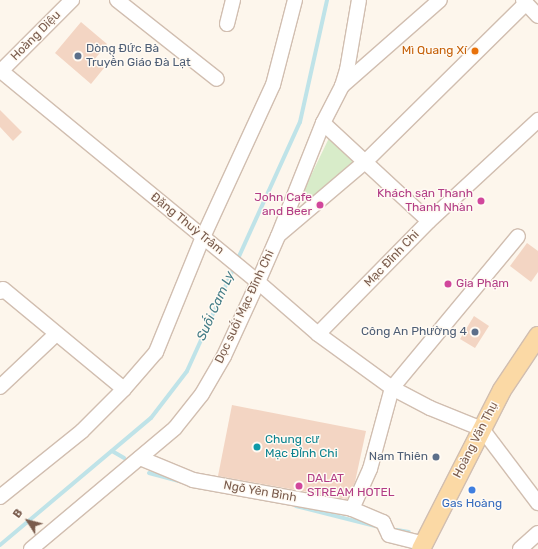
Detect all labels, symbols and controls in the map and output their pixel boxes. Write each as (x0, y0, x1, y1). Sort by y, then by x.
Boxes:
street label: Hoàng Diệu (8, 8, 64, 64)
place label: Dòng Đức Bà Truyền Giáo Đà Lạt (86, 42, 191, 70)
place label: Mì Quang Xí (402, 44, 467, 58)
marker: Mì Quang Xí (470, 46, 480, 56)
marker: Dòng Đức Bà Truyền Giáo Đà Lạt (73, 51, 83, 61)
place label: Khách sạn Thanh Thanh Nhàn (377, 187, 473, 215)
street label: Đặng Thuỳ Trâm (147, 190, 227, 258)
place label: John Cafe and Beer (254, 191, 312, 219)
marker: Khách sạn Thanh Thanh Nhàn (476, 196, 486, 206)
marker: John Cafe and Beer (315, 200, 325, 210)
street label: Mạc Đĩnh Chi (362, 228, 422, 290)
street label: Dọc suối Mạc Đĩnh Chi (212, 248, 278, 366)
water label: Suối Cam Ly (194, 269, 238, 343)
place label: Gia Phạm (456, 277, 509, 291)
marker: Gia Phạm (443, 279, 453, 289)
place label: Công An Phường 4 (362, 325, 467, 339)
marker: Công An Phường 4 (470, 327, 480, 337)
street label: Hoàng Văn Thụ (450, 399, 502, 481)
place label: Chung cư Mạc Đỉnh Chi (265, 433, 338, 461)
marker: Chung cư Mạc Đỉnh Chi (252, 442, 262, 452)
place label: Nam Thiên (369, 450, 428, 464)
marker: Nam Thiên (431, 452, 441, 462)
place label: DALAT STREAM HOTEL (307, 472, 394, 500)
street label: Ngõ Yên Bình (222, 478, 298, 506)
marker: DALAT STREAM HOTEL (294, 481, 304, 491)
marker: Gas Hoàng (467, 485, 477, 495)
place label: Gas Hoàng (442, 497, 502, 511)
north arrow (8, 501, 48, 541)
text: B (10, 507, 25, 521)

